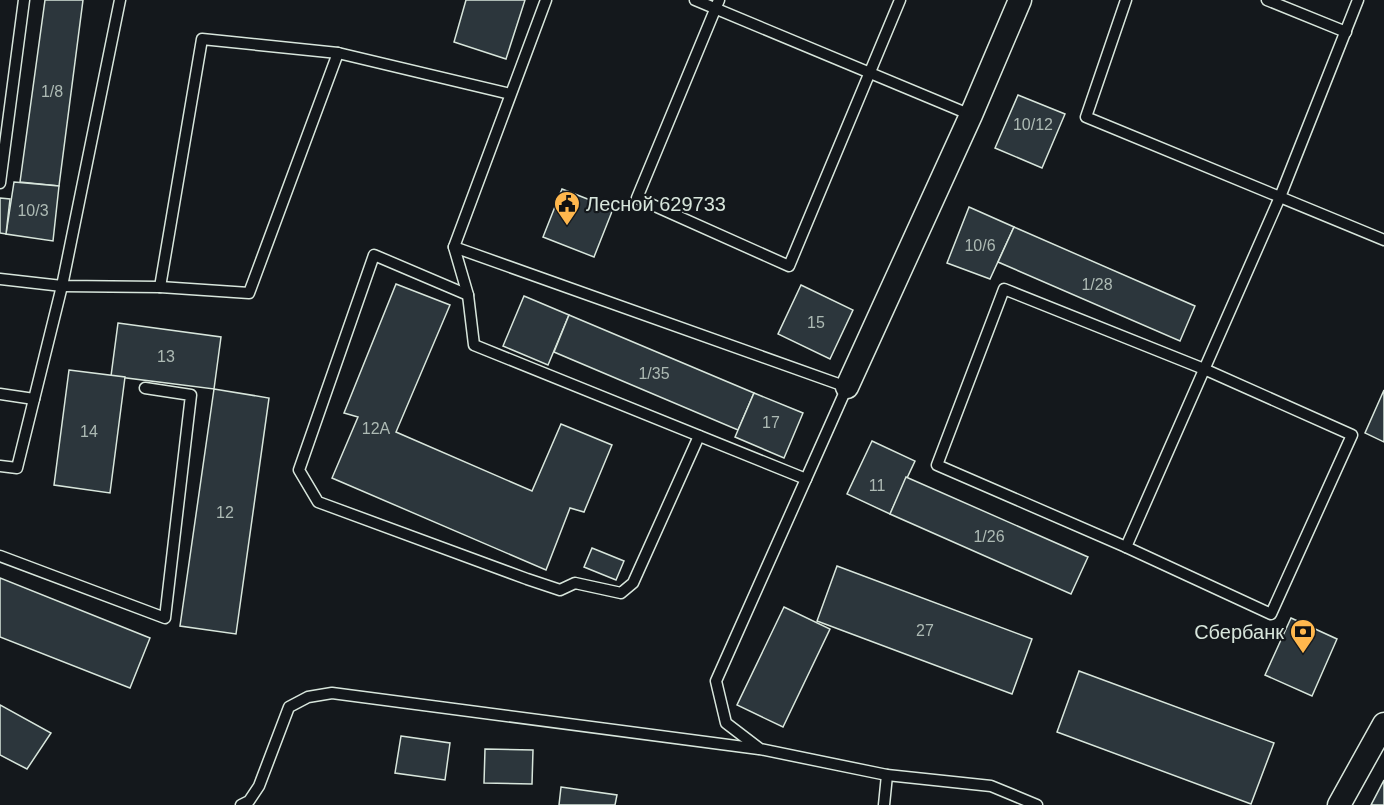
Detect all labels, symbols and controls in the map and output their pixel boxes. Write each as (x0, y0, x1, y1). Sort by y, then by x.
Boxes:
house number: 1/8 (41, 83, 63, 100)
house number: 10/12 (1013, 116, 1053, 133)
public building icon: Лесной 629733 (552, 189, 582, 227)
place label: Лесной 629733 (586, 193, 726, 215)
house number: 10/3 (17, 202, 49, 219)
house number: 10/6 (964, 237, 996, 254)
house number: 1/28 (1081, 276, 1113, 293)
house number: 15 (807, 314, 825, 331)
house number: 13 (157, 348, 175, 365)
house number: 1/35 (638, 365, 670, 382)
house number: 17 (762, 414, 780, 431)
house number: 12А (362, 420, 391, 437)
house number: 14 (80, 423, 98, 440)
house number: 11 (869, 477, 885, 494)
house number: 12 (216, 504, 234, 521)
house number: 1/26 (973, 528, 1005, 545)
bank icon: Сбербанк (1288, 617, 1318, 655)
place label: Сбербанк (1194, 621, 1284, 643)
house number: 27 (916, 622, 934, 639)

